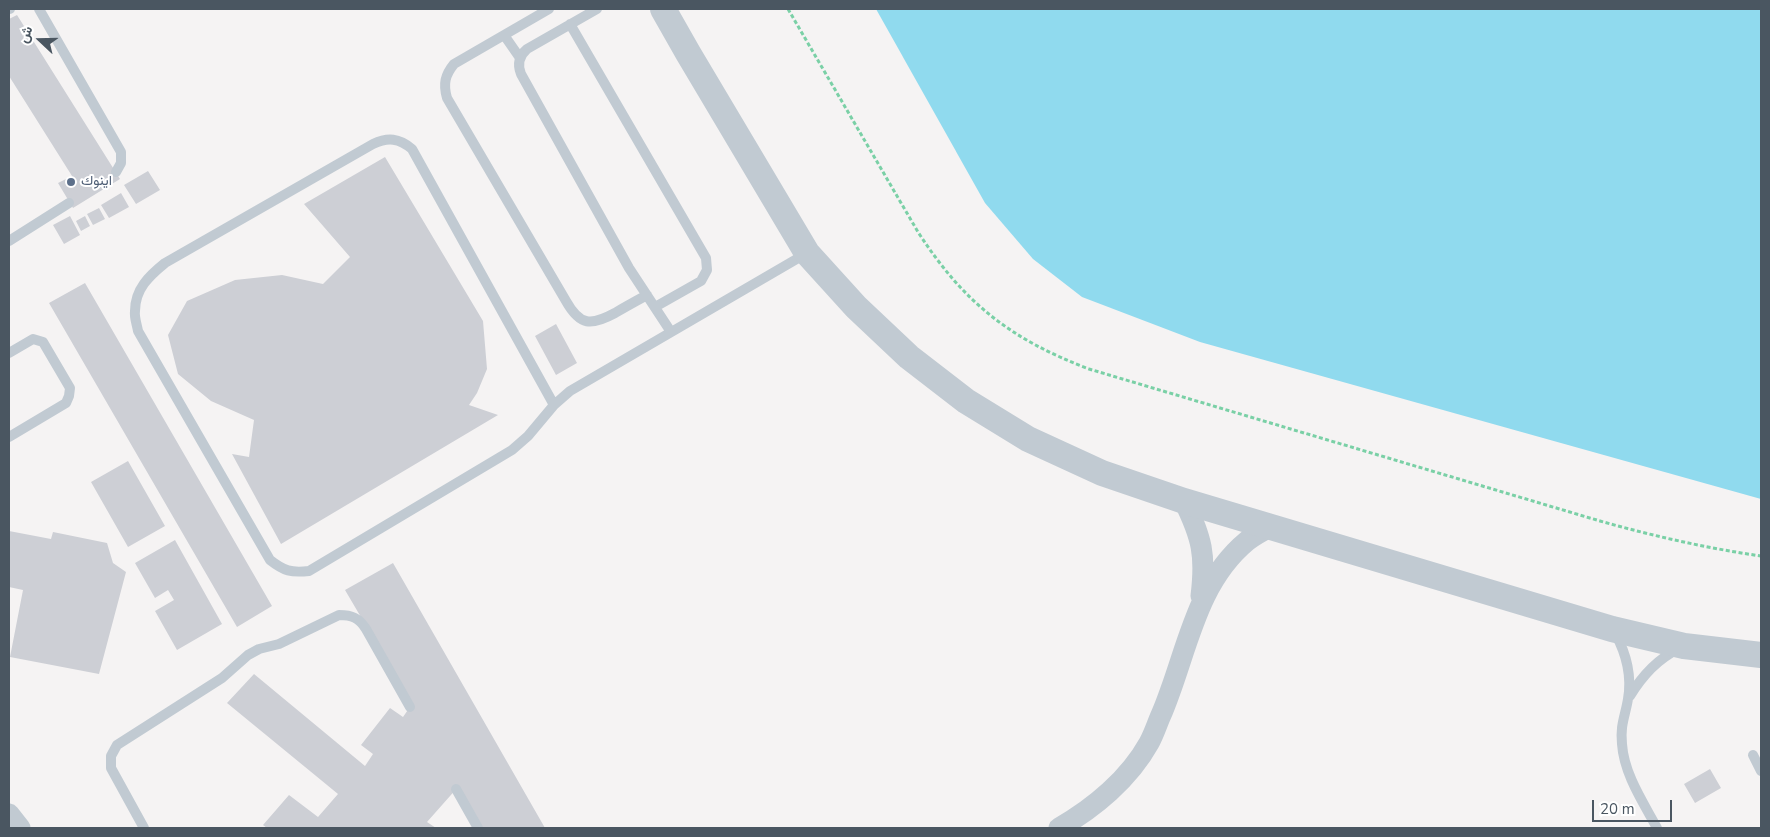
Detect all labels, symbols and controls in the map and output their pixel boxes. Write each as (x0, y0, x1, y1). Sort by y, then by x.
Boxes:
north arrow (15, 15, 65, 65)
text: ش (14, 23, 37, 46)
place label: اينوك (81, 174, 112, 190)
marker: اينوك (65, 176, 77, 188)
scale bar (1595, 790, 1675, 822)
text: 20 m (1600, 799, 1635, 819)

